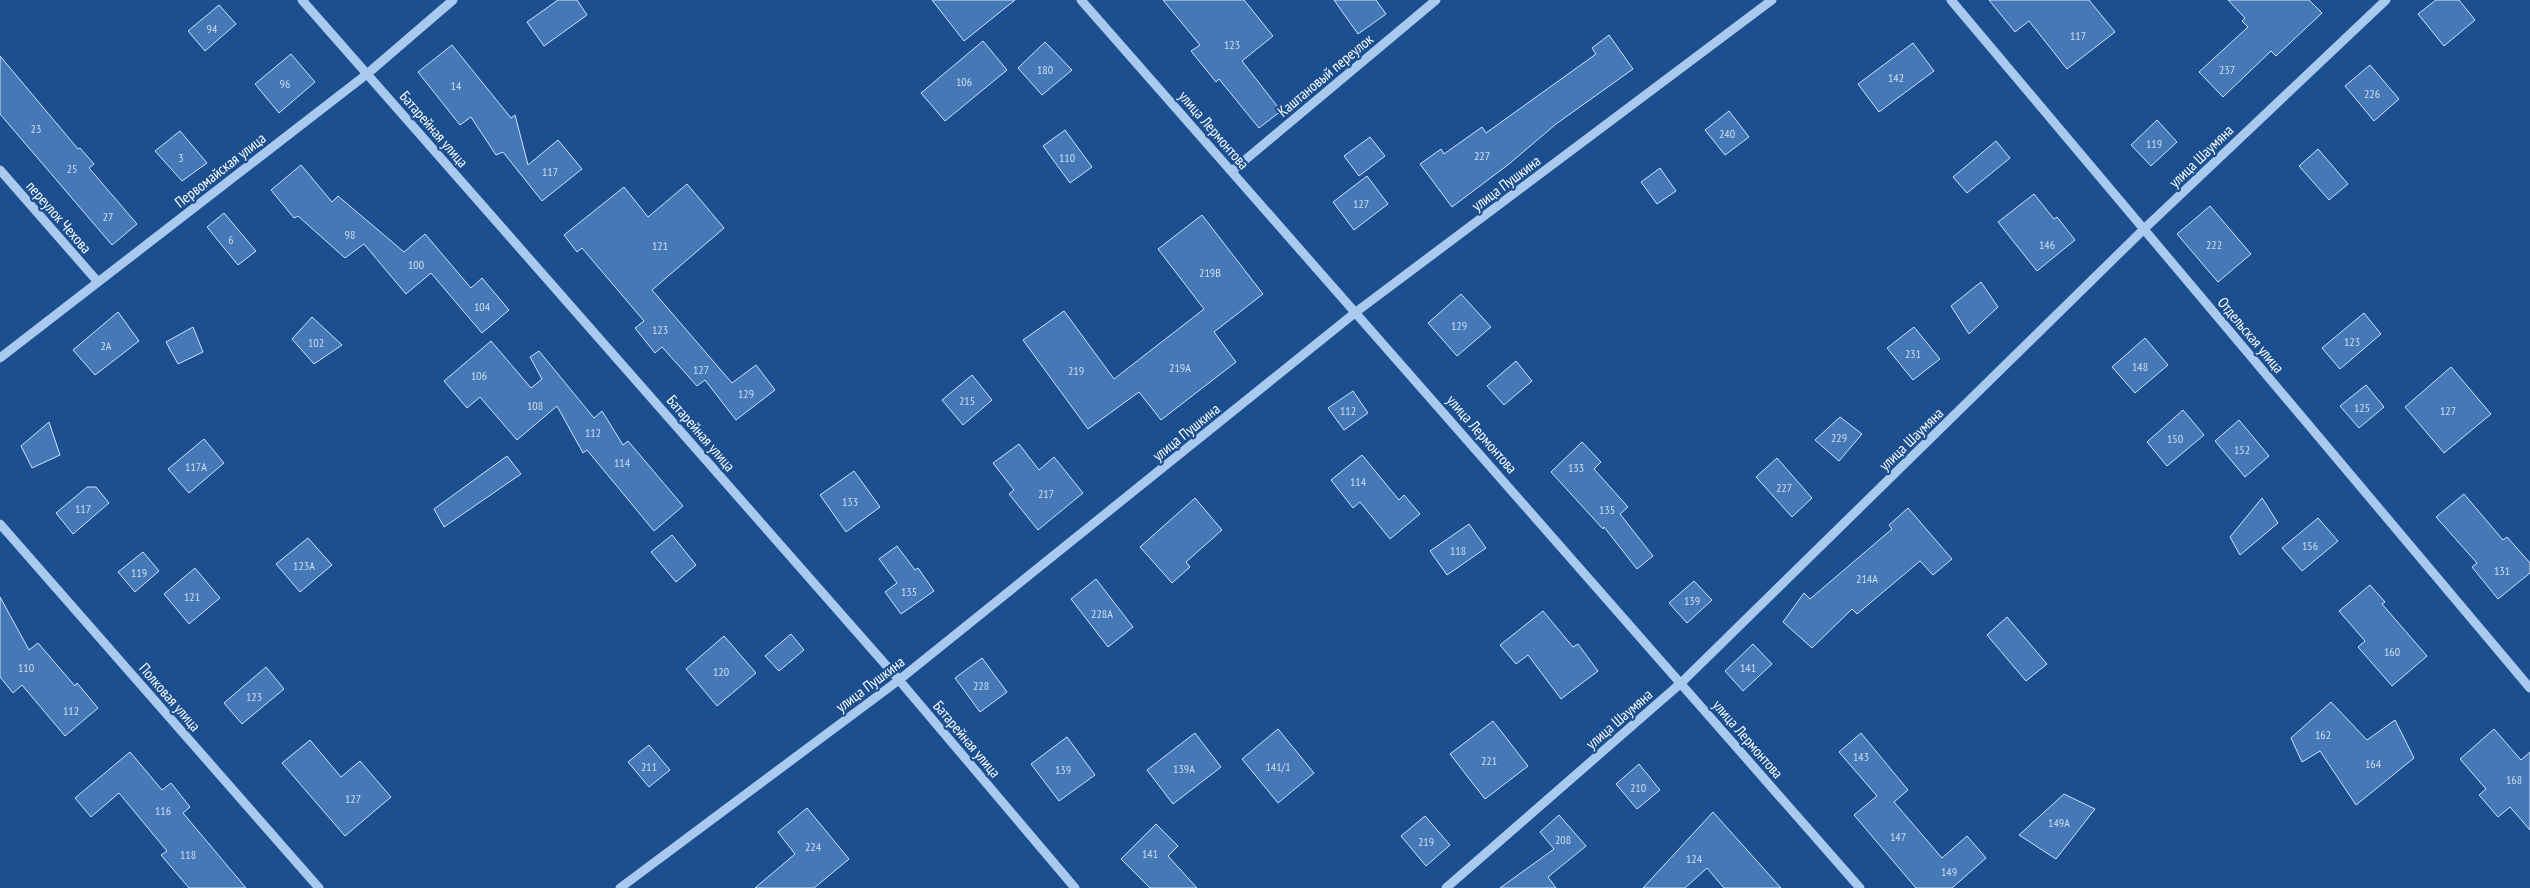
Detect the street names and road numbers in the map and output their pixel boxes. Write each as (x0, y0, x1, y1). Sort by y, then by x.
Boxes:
street label: Каштановый переулок (1273, 29, 1377, 121)
street label: Батарейная улица (396, 87, 472, 171)
street label: улица Лермонтова (1175, 87, 1253, 173)
street label: улица Шаумяна (2165, 121, 2237, 191)
street label: Первомайская улица (171, 129, 269, 211)
street label: улица Пушкина (1468, 151, 1544, 215)
street label: переулок Чехова (22, 177, 96, 257)
street label: Отдельская улица (2214, 293, 2288, 377)
street label: Батарейная улица (663, 391, 739, 475)
street label: улица Лермонтова (1443, 391, 1521, 477)
street label: улица Пушкина (1148, 399, 1224, 465)
street label: улица Шаумяна (1875, 404, 1947, 474)
street label: улица Пушкина (832, 652, 908, 716)
street label: Полковая улица (135, 659, 205, 735)
street label: улица Шаумяна (1582, 685, 1656, 753)
street label: улица Лермонтова (1709, 696, 1787, 782)
street label: Батарейная улица (929, 697, 1005, 781)

